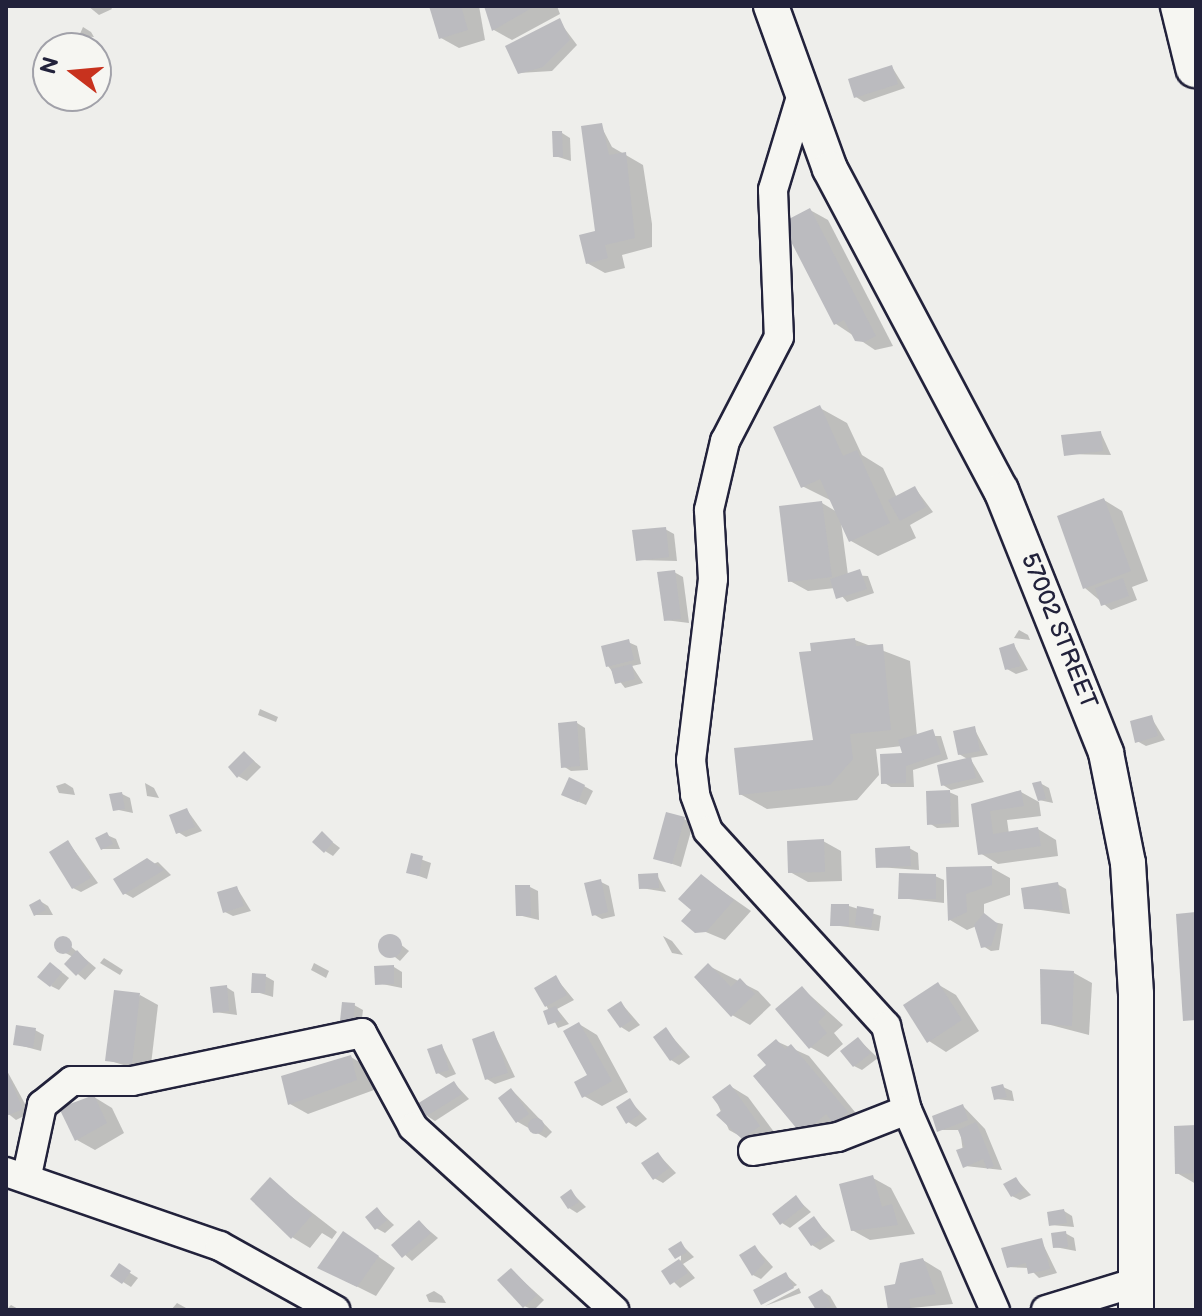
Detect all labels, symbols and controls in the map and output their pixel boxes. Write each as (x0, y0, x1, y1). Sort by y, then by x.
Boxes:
north arrow (32, 32, 112, 112)
text: N (35, 54, 66, 77)
street label: 57002 STREET (1015, 549, 1103, 713)

